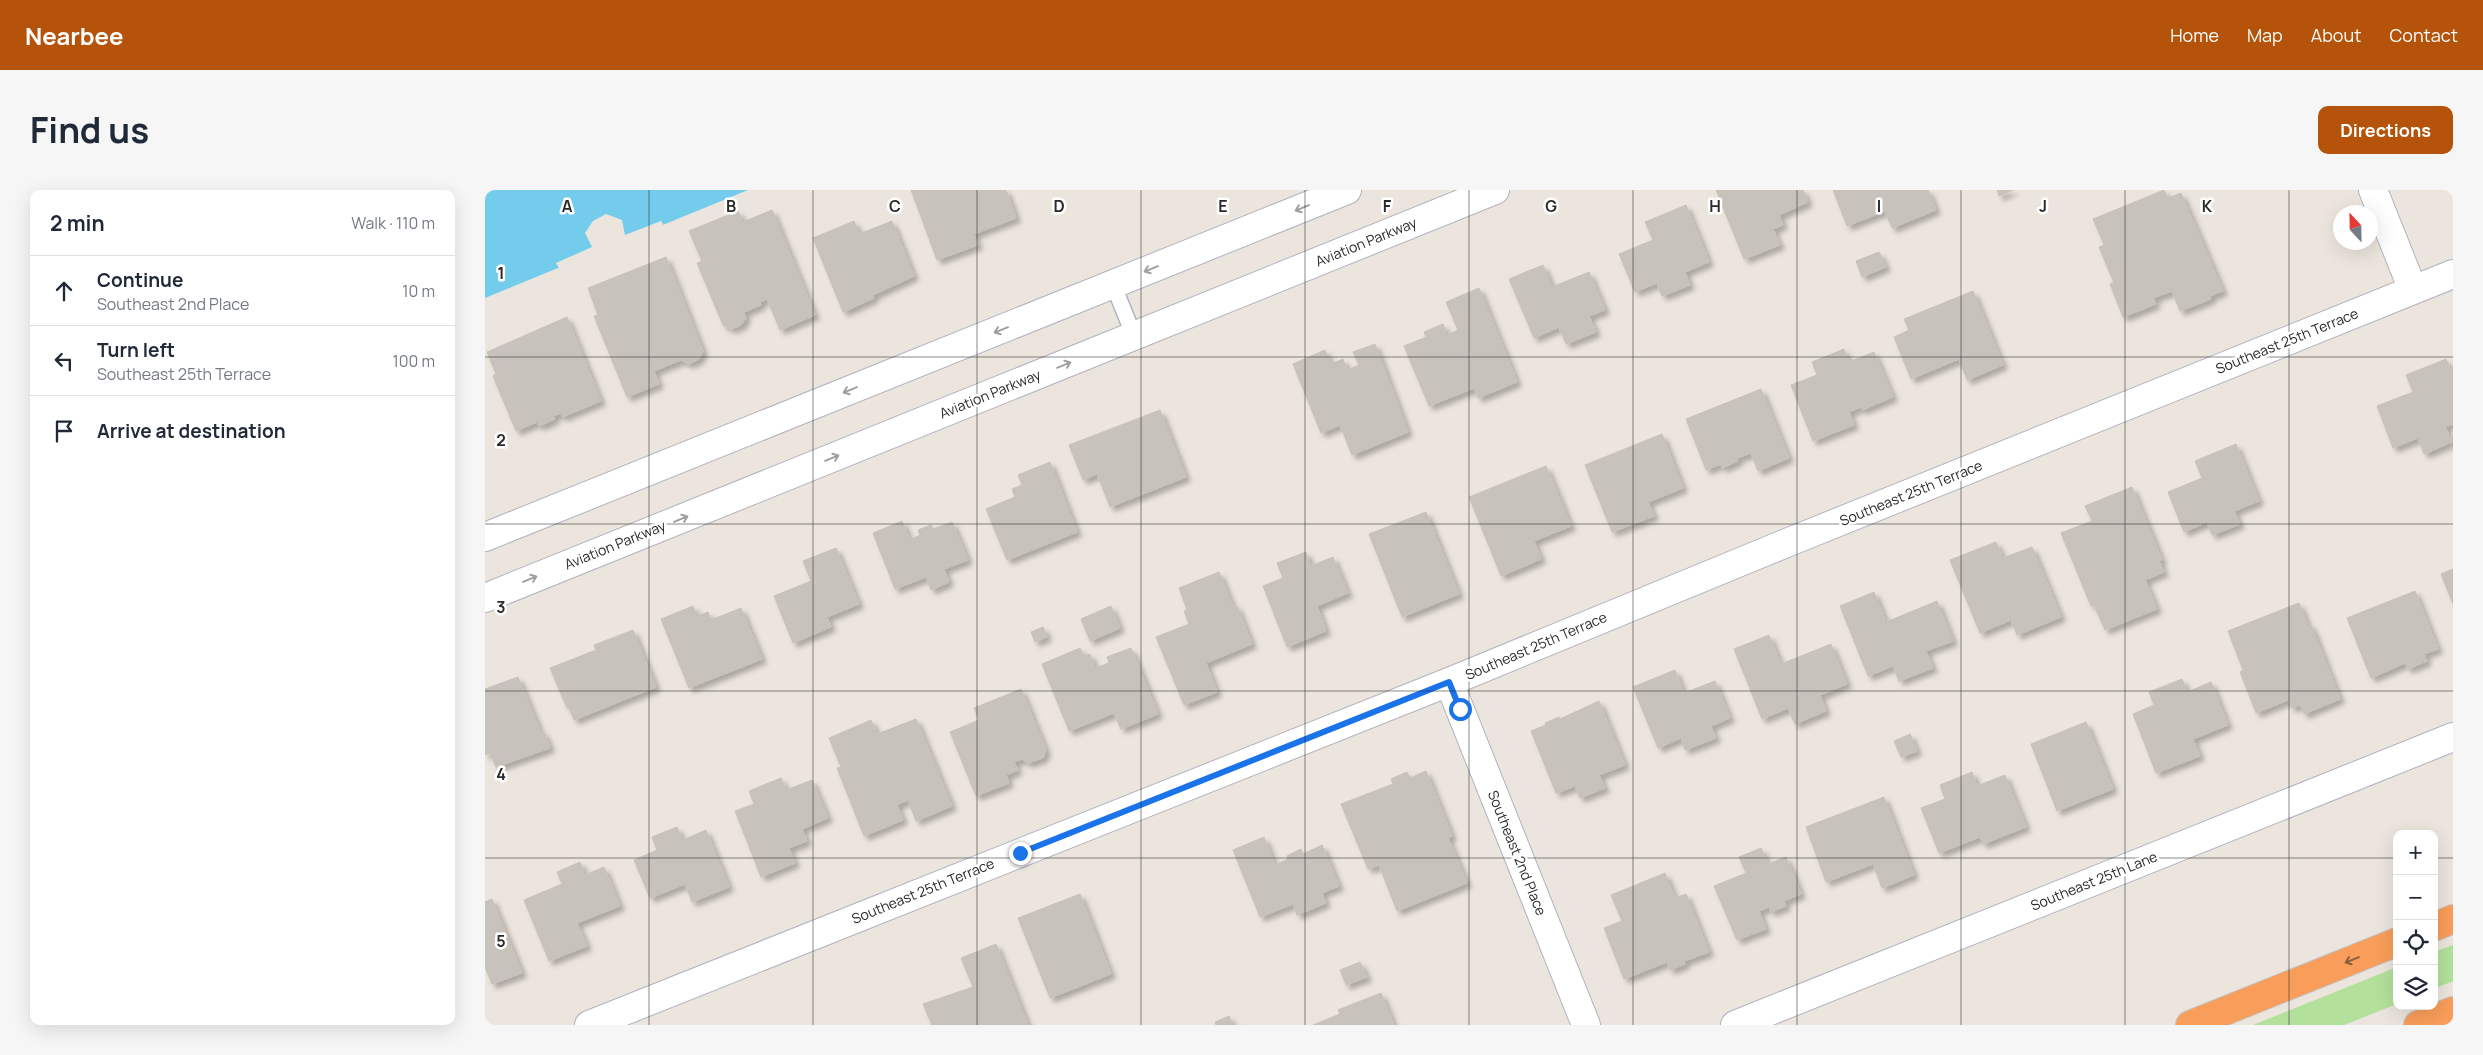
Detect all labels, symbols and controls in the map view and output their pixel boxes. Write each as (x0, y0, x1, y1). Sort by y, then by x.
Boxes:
text: Nearbee (25, 19, 124, 52)
text: Home (2170, 23, 2219, 47)
text: Map (2247, 23, 2283, 47)
text: About (2311, 23, 2361, 47)
text: Contact (2389, 23, 2458, 47)
text: Find us (30, 106, 149, 154)
button: Directions (2318, 106, 2453, 154)
text: A (562, 195, 573, 217)
text: B (726, 195, 736, 217)
text: C (889, 195, 901, 217)
text: D (1053, 195, 1065, 217)
text: E (1218, 195, 1228, 217)
text: F (1383, 195, 1392, 217)
text: G (1545, 195, 1557, 217)
text: H (1709, 195, 1721, 217)
text: I (1877, 195, 1881, 217)
text: J (2039, 195, 2047, 217)
text: K (2202, 195, 2213, 217)
one-way arrow (1295, 204, 1310, 214)
north arrow (2333, 205, 2378, 250)
text: 2 min (50, 209, 105, 237)
text: Walk · 110 m (351, 212, 435, 234)
street label: Aviation Parkway (1312, 212, 1420, 271)
text: 1 (497, 262, 505, 284)
one-way arrow (1144, 265, 1159, 274)
text: Continue (97, 267, 183, 293)
icon: ahead (50, 277, 78, 305)
text: 10 m (402, 280, 435, 302)
text: Southeast 2nd Place (97, 293, 249, 315)
street label: Southeast 25th Terrace (2213, 303, 2361, 378)
one-way arrow (994, 325, 1009, 335)
text: Turn left (97, 337, 175, 363)
icon: left (50, 347, 78, 375)
text: 100 m (392, 350, 435, 372)
one-way arrow (1056, 359, 1071, 368)
text: Southeast 25th Terrace (97, 363, 271, 385)
street label: Aviation Parkway (936, 364, 1044, 423)
one-way arrow (843, 386, 858, 396)
icon: arrive (50, 417, 78, 445)
text: Arrive at destination (97, 418, 286, 444)
text: 2 (496, 429, 506, 451)
one-way arrow (824, 452, 839, 461)
street label: Southeast 25th Terrace (1837, 455, 1985, 530)
one-way arrow (673, 513, 688, 523)
street label: Aviation Parkway (561, 515, 669, 574)
one-way arrow (522, 574, 537, 584)
text: 3 (496, 596, 506, 618)
street label: Southeast 25th Terrace (1462, 607, 1610, 684)
route start (1449, 698, 1472, 721)
text: 4 (496, 763, 506, 785)
street label: Southeast 2nd Place (1484, 787, 1551, 918)
map controls (2393, 830, 2438, 1010)
button: + (2393, 830, 2438, 875)
route end (1009, 842, 1032, 865)
street label: Southeast 25th Lane (2028, 846, 2160, 915)
street label: Southeast 25th Terrace (849, 853, 997, 928)
button: − (2393, 875, 2438, 920)
button: locate (2393, 920, 2438, 965)
text: 5 (496, 930, 506, 952)
one-way arrow (2344, 956, 2360, 965)
button: layers (2393, 965, 2438, 1010)

